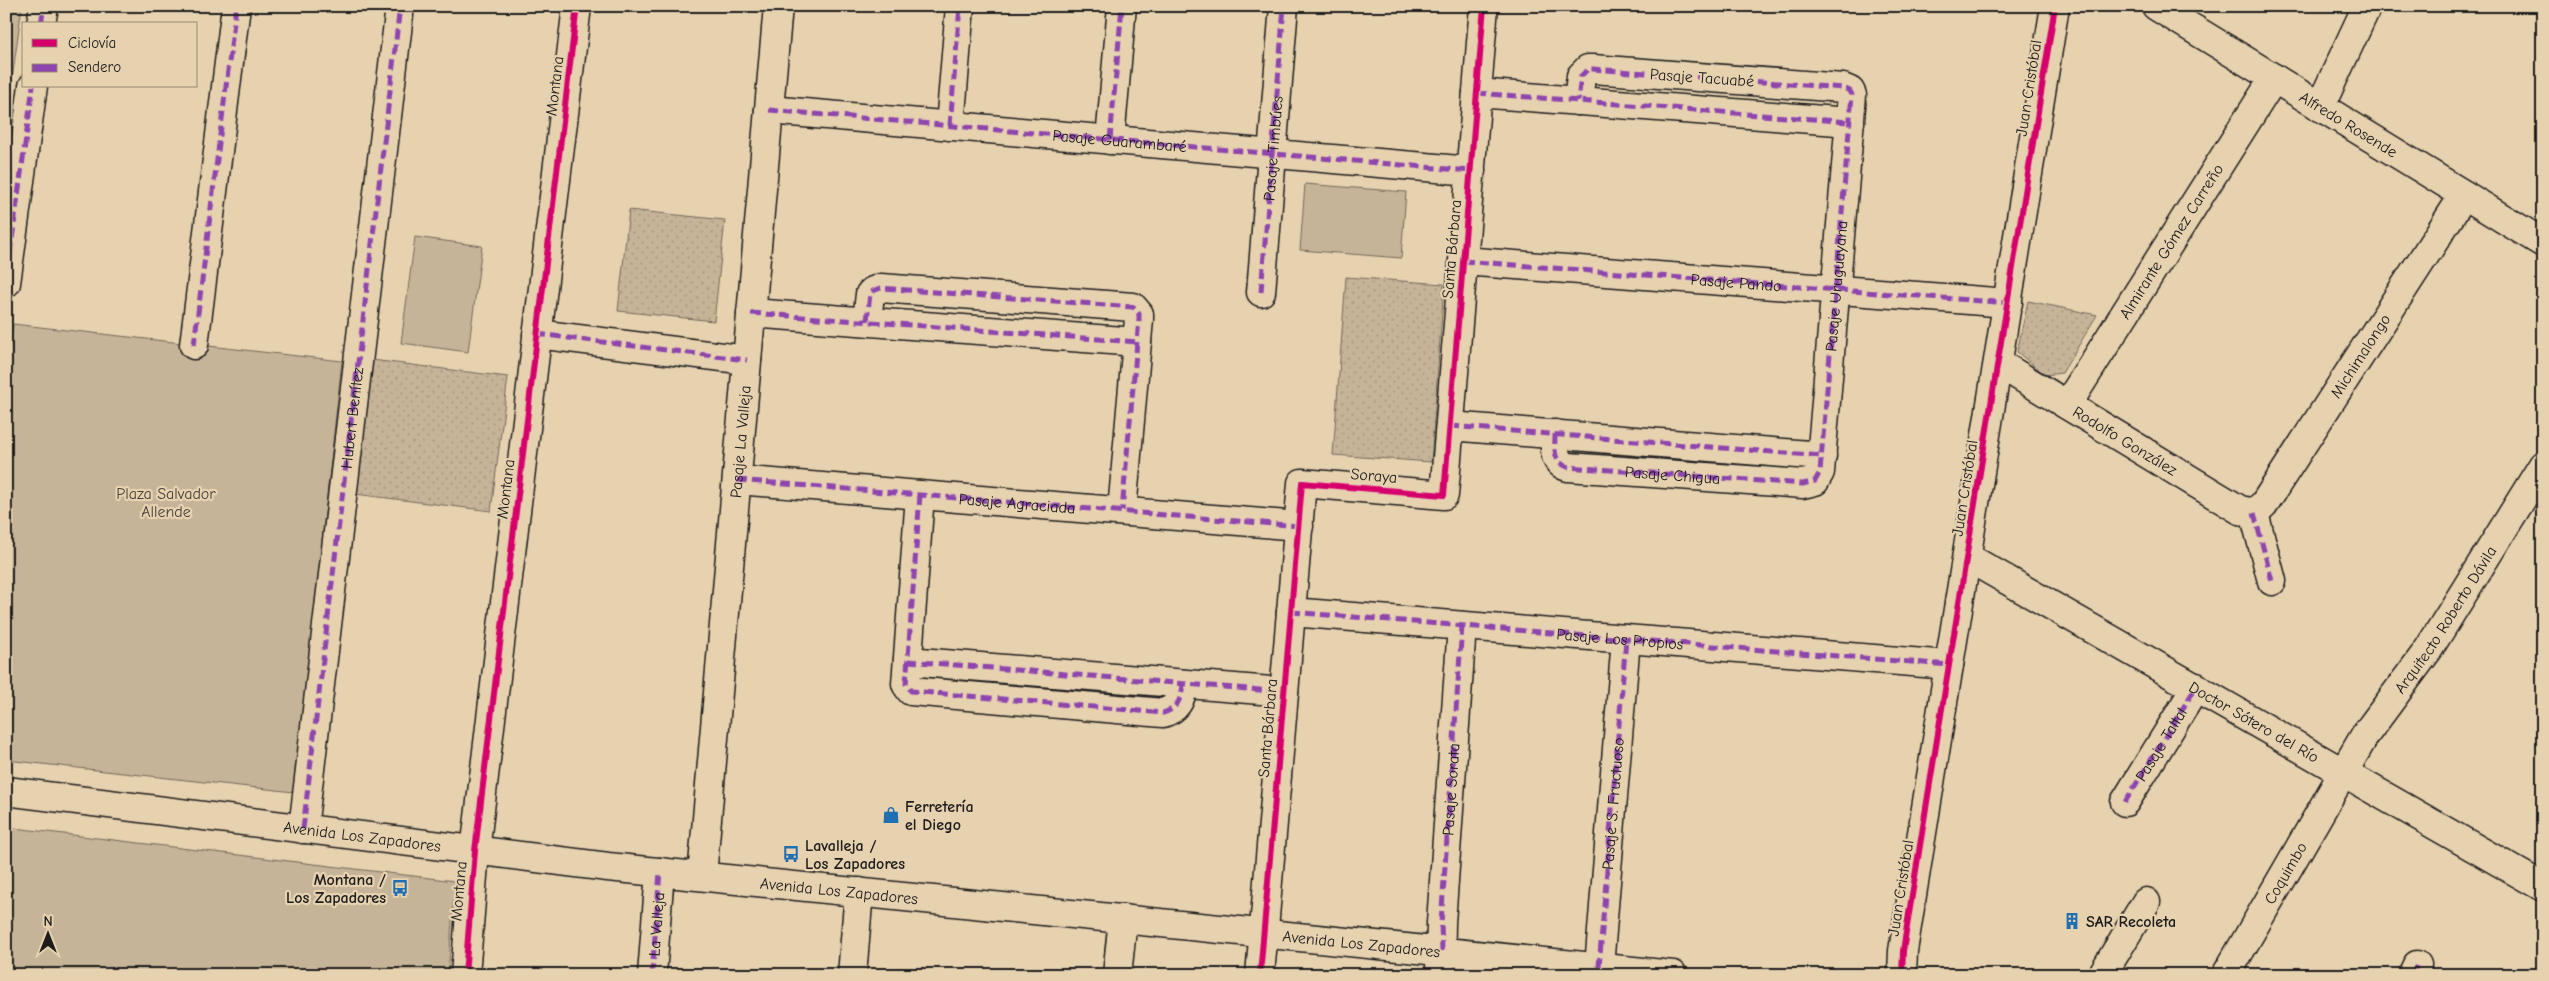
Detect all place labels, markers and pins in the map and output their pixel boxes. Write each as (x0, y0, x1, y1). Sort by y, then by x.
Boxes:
place label: Ferretería el Diego (905, 798, 974, 834)
shop icon: Ferretería el Diego (881, 805, 901, 825)
place label: Lavalleja / Los Zapadores (805, 837, 905, 873)
bus stop icon: Lavalleja / Los Zapadores (781, 844, 801, 864)
place label: Montana / Los Zapadores (286, 871, 386, 907)
bus stop icon: Montana / Los Zapadores (390, 878, 410, 898)
building icon: SAR Recoleta (2062, 911, 2082, 931)
place label: SAR Recoleta (2086, 913, 2176, 931)

